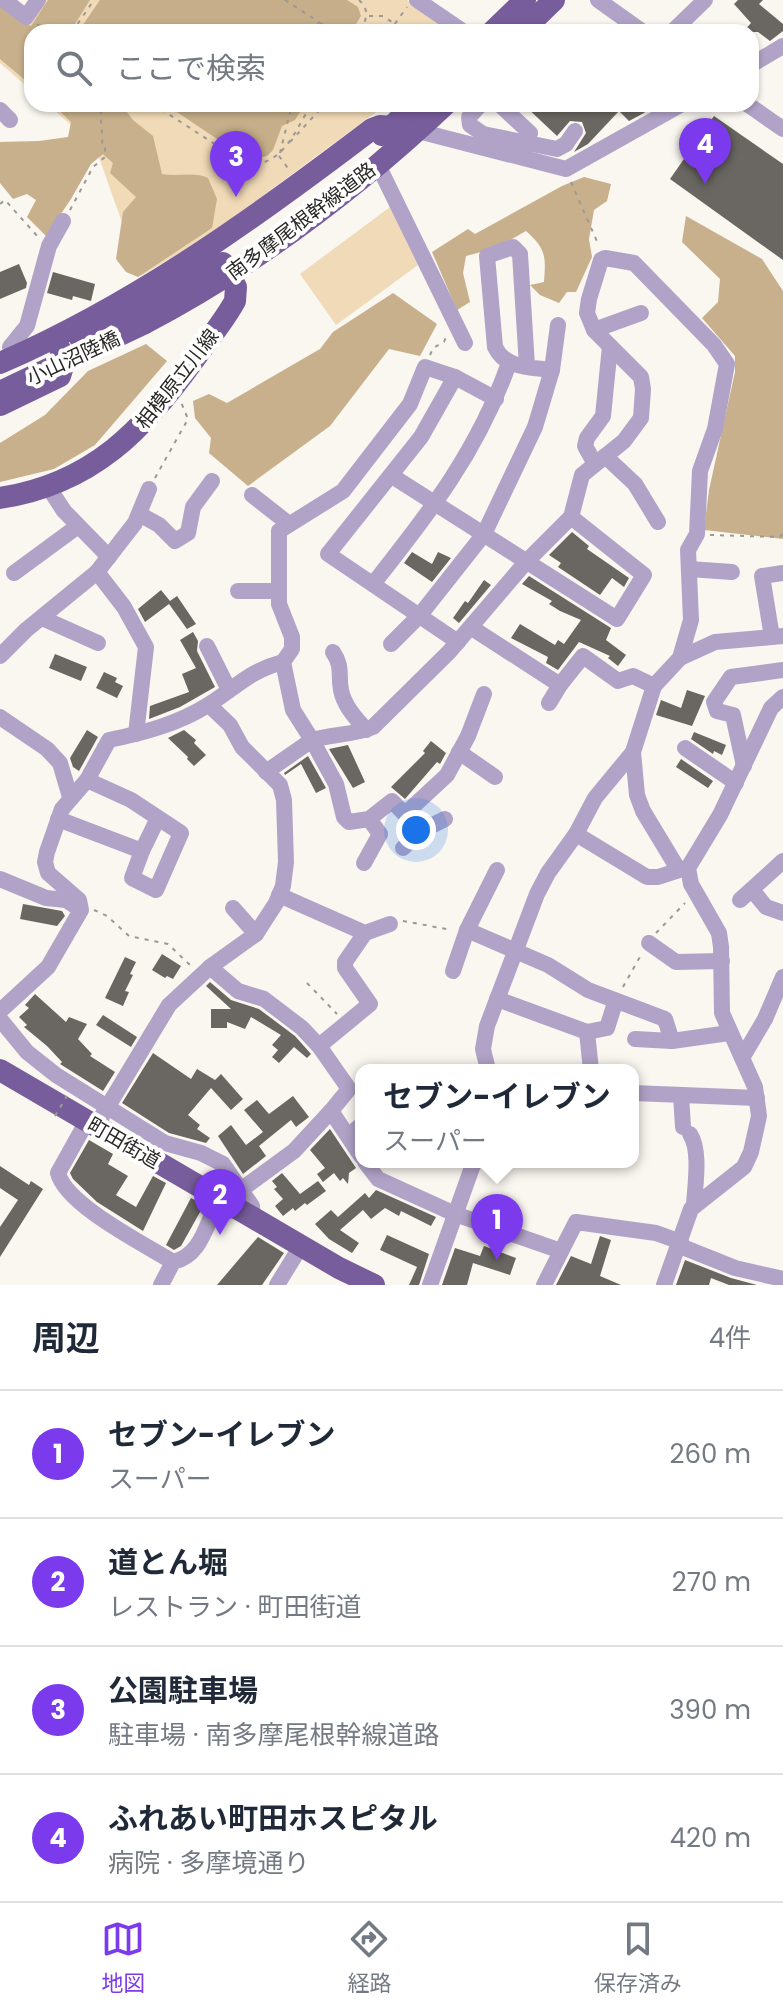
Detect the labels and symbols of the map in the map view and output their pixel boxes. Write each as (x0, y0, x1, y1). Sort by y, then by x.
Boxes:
pin: 4 (679, 118, 731, 184)
pin: 3 (210, 131, 262, 197)
street label: 南多摩尾根幹線道路 (221, 156, 381, 286)
street label: 相模原立川線 (129, 323, 225, 435)
street label: 小山沼陸橋 (22, 324, 124, 392)
your location (396, 810, 436, 850)
street label: 町田街道 (82, 1111, 166, 1175)
pin: 2 (194, 1169, 246, 1235)
pin: 1 (471, 1194, 523, 1260)

